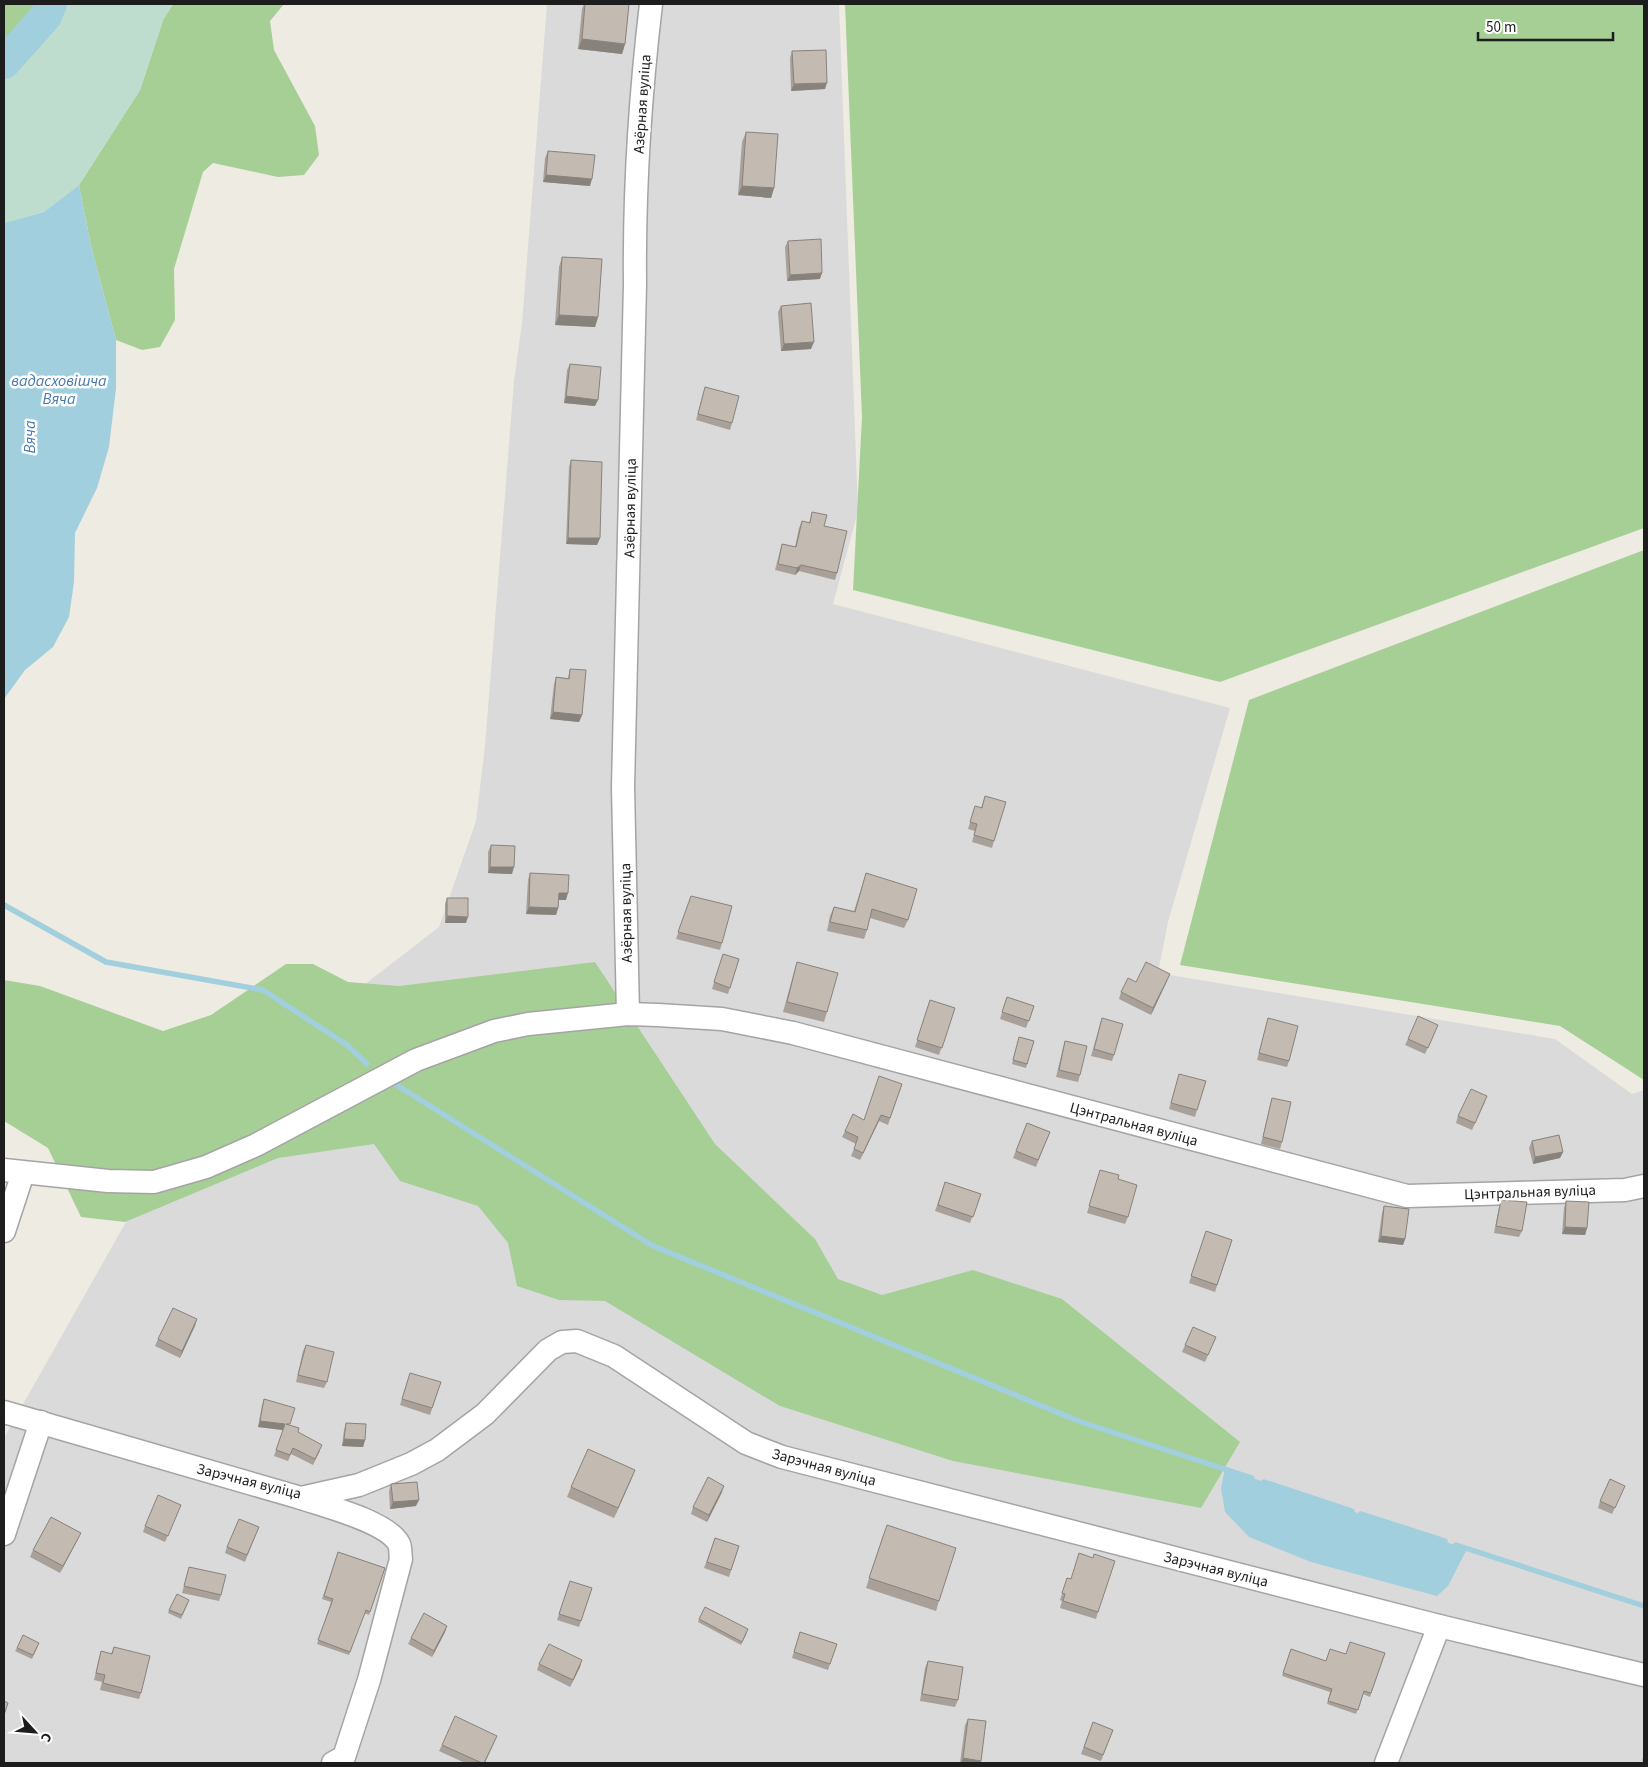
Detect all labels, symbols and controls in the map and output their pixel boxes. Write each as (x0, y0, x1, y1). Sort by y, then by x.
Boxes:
scale bar (1478, 10, 1613, 42)
text: 50 m (1486, 17, 1516, 38)
street label: Азёрная вуліца (629, 54, 656, 155)
water label: вадасховішча Вяча (11, 370, 107, 410)
water label: Вяча (19, 420, 41, 454)
street label: Азёрная вуліца (619, 458, 642, 558)
street label: Азёрная вуліца (615, 863, 638, 963)
street label: Цэнтральная вуліца (1068, 1097, 1200, 1152)
street label: Цэнтральная вуліца (1464, 1180, 1596, 1205)
street label: Зарэчная вуліца (769, 1443, 878, 1491)
street label: Зарэчная вуліца (194, 1458, 303, 1505)
street label: Зарэчная вуліца (1161, 1546, 1270, 1593)
north arrow (10, 1707, 60, 1757)
text: С (35, 1729, 57, 1745)

